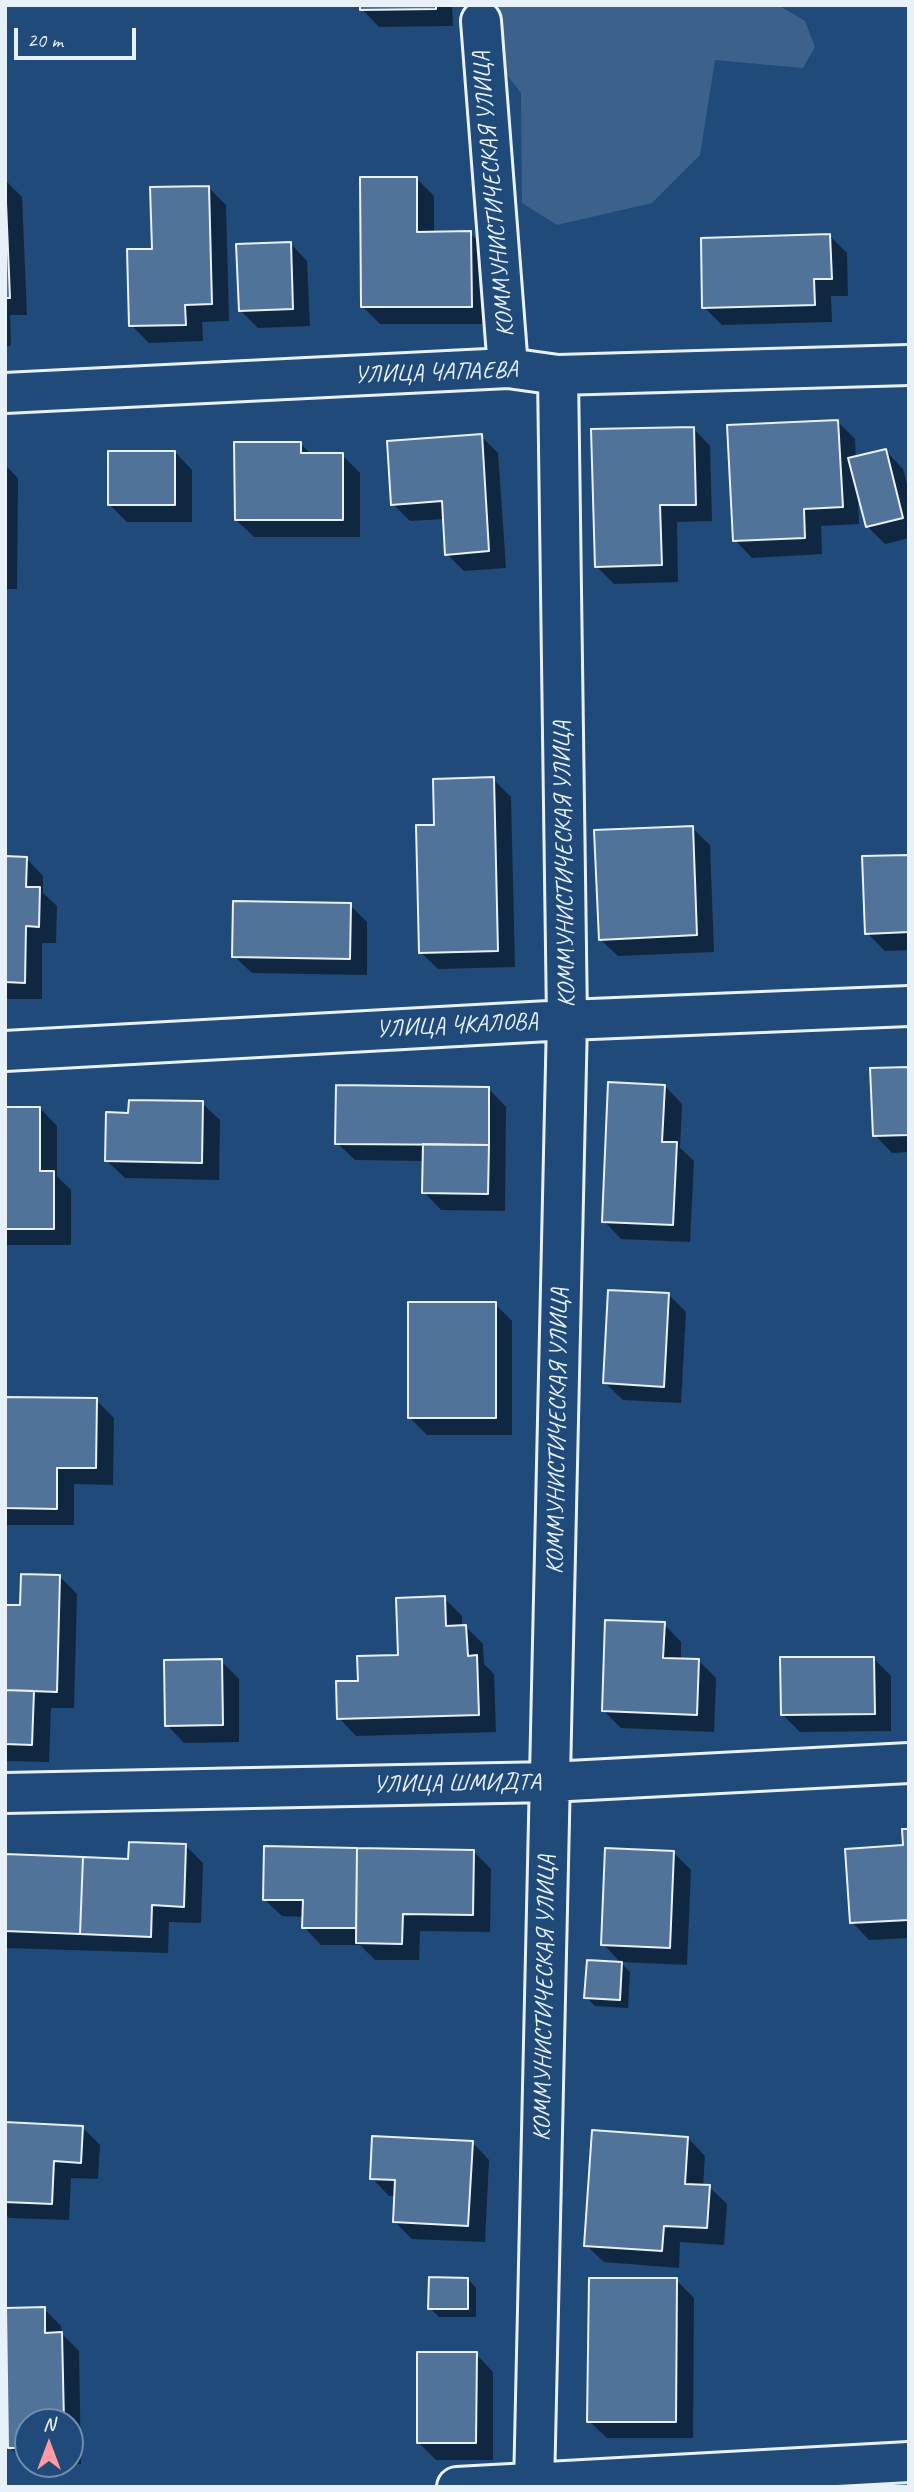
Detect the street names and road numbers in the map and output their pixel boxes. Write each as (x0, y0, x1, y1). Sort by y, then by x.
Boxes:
street label: КОММУНИСТИЧЕСКАЯ УЛИЦА (467, 50, 521, 338)
street label: УЛИЦА ЧАПАЕВА (354, 356, 518, 390)
street label: КОММУНИСТИЧЕСКАЯ УЛИЦА (548, 720, 582, 1008)
street label: УЛИЦА ЧКАЛОВА (375, 1007, 539, 1045)
street label: КОММУНИСТИЧЕСКАЯ УЛИЦА (541, 1287, 575, 1575)
street label: УЛИЦА ШМИДТА (373, 1768, 541, 1800)
street label: КОММУНИСТИЧЕСКАЯ УЛИЦА (528, 1854, 562, 2142)

